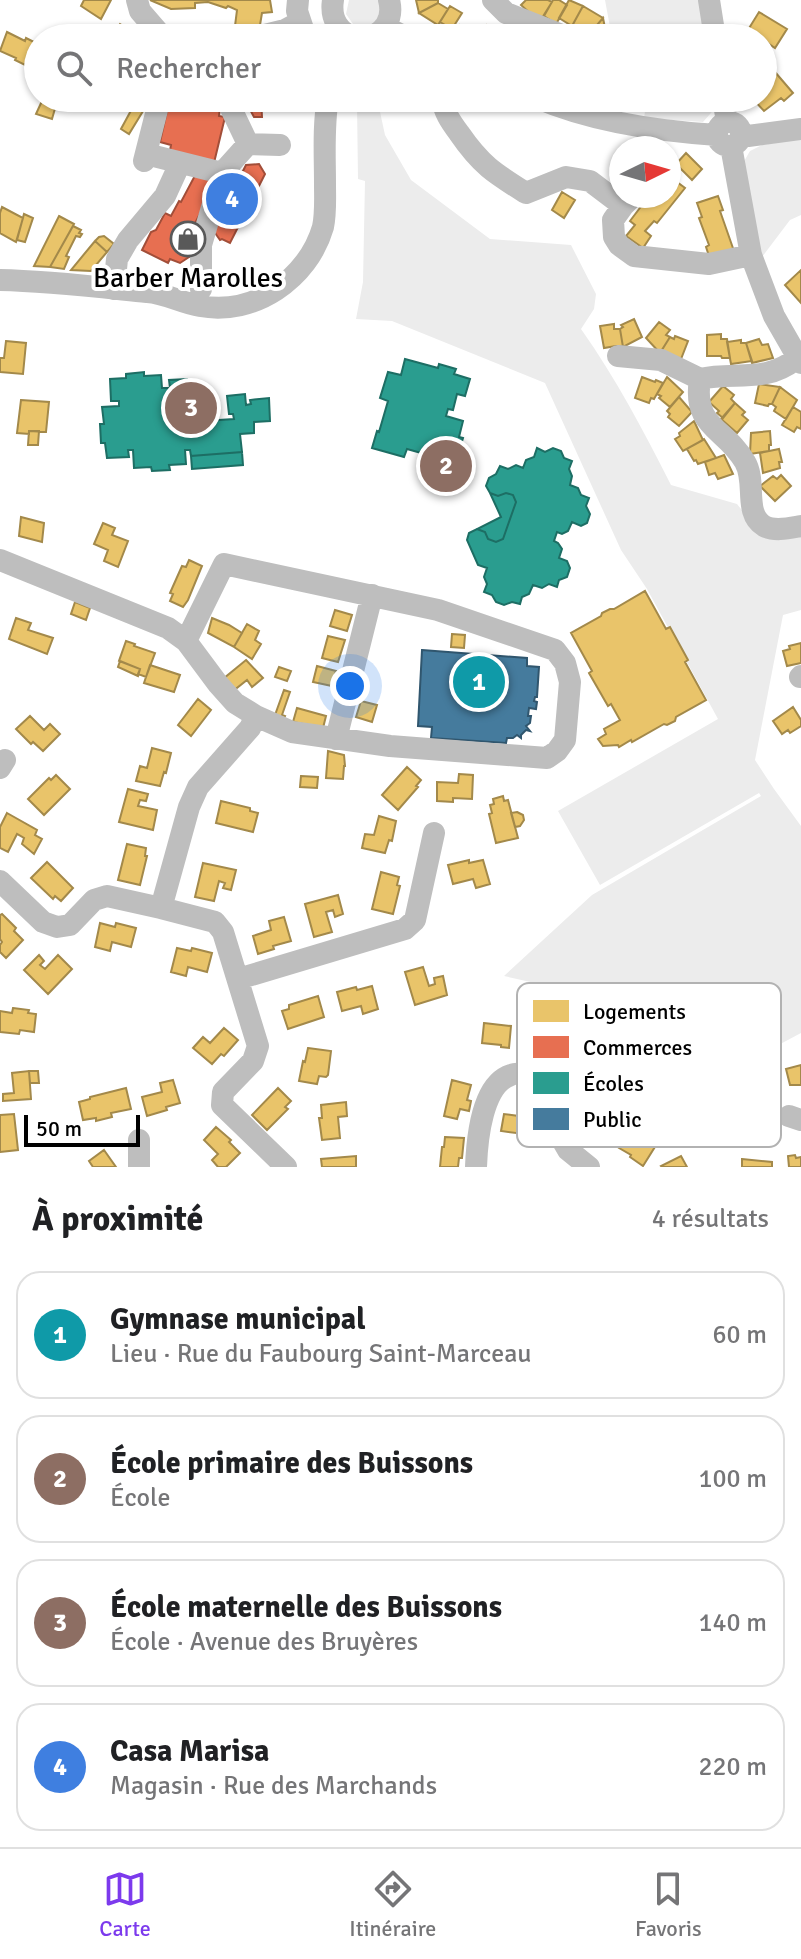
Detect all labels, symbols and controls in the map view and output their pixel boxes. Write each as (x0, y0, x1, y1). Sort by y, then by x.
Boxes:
search box (24, 24, 777, 112)
icon: search (52, 46, 96, 90)
text: Rechercher (116, 50, 261, 87)
north arrow (609, 136, 681, 208)
pin: 4 (206, 169, 258, 229)
shop icon: Barber Marolles (169, 220, 207, 258)
place label: Barber Marolles (93, 261, 283, 295)
pin: 3 (165, 378, 217, 438)
pin: 2 (420, 436, 472, 496)
pin: 1 (453, 652, 505, 712)
your location (330, 666, 370, 706)
legend (517, 983, 781, 1147)
text: Logements (583, 998, 686, 1025)
text: Commerces (583, 1034, 692, 1061)
text: Écoles (583, 1070, 644, 1097)
text: Public (583, 1106, 642, 1133)
scale bar (24, 1111, 140, 1147)
text: 50 m (36, 1115, 82, 1142)
text: À proximité (32, 1198, 203, 1240)
text: 4 résultats (652, 1203, 769, 1235)
text: Gymnase municipal (110, 1301, 366, 1338)
text: 1 (53, 1319, 67, 1351)
text: 60 m (712, 1319, 767, 1351)
text: Lieu · Rue du Faubourg Saint-Marceau (110, 1338, 532, 1370)
text: École primaire des Buissons (110, 1445, 473, 1482)
text: 2 (53, 1463, 67, 1495)
text: 100 m (698, 1463, 767, 1495)
text: École (110, 1482, 170, 1514)
text: École maternelle des Buissons (110, 1589, 502, 1626)
text: 3 (53, 1607, 67, 1639)
text: 140 m (698, 1607, 767, 1639)
text: École · Avenue des Bruyères (110, 1626, 418, 1658)
text: Casa Marisa (110, 1733, 269, 1770)
text: 4 (53, 1751, 67, 1783)
text: 220 m (698, 1751, 767, 1783)
text: Magasin · Rue des Marchands (110, 1770, 437, 1802)
tab: Carte (99, 1867, 151, 1942)
tab: Itinéraire (349, 1867, 436, 1942)
tab: Favoris (635, 1867, 702, 1942)

